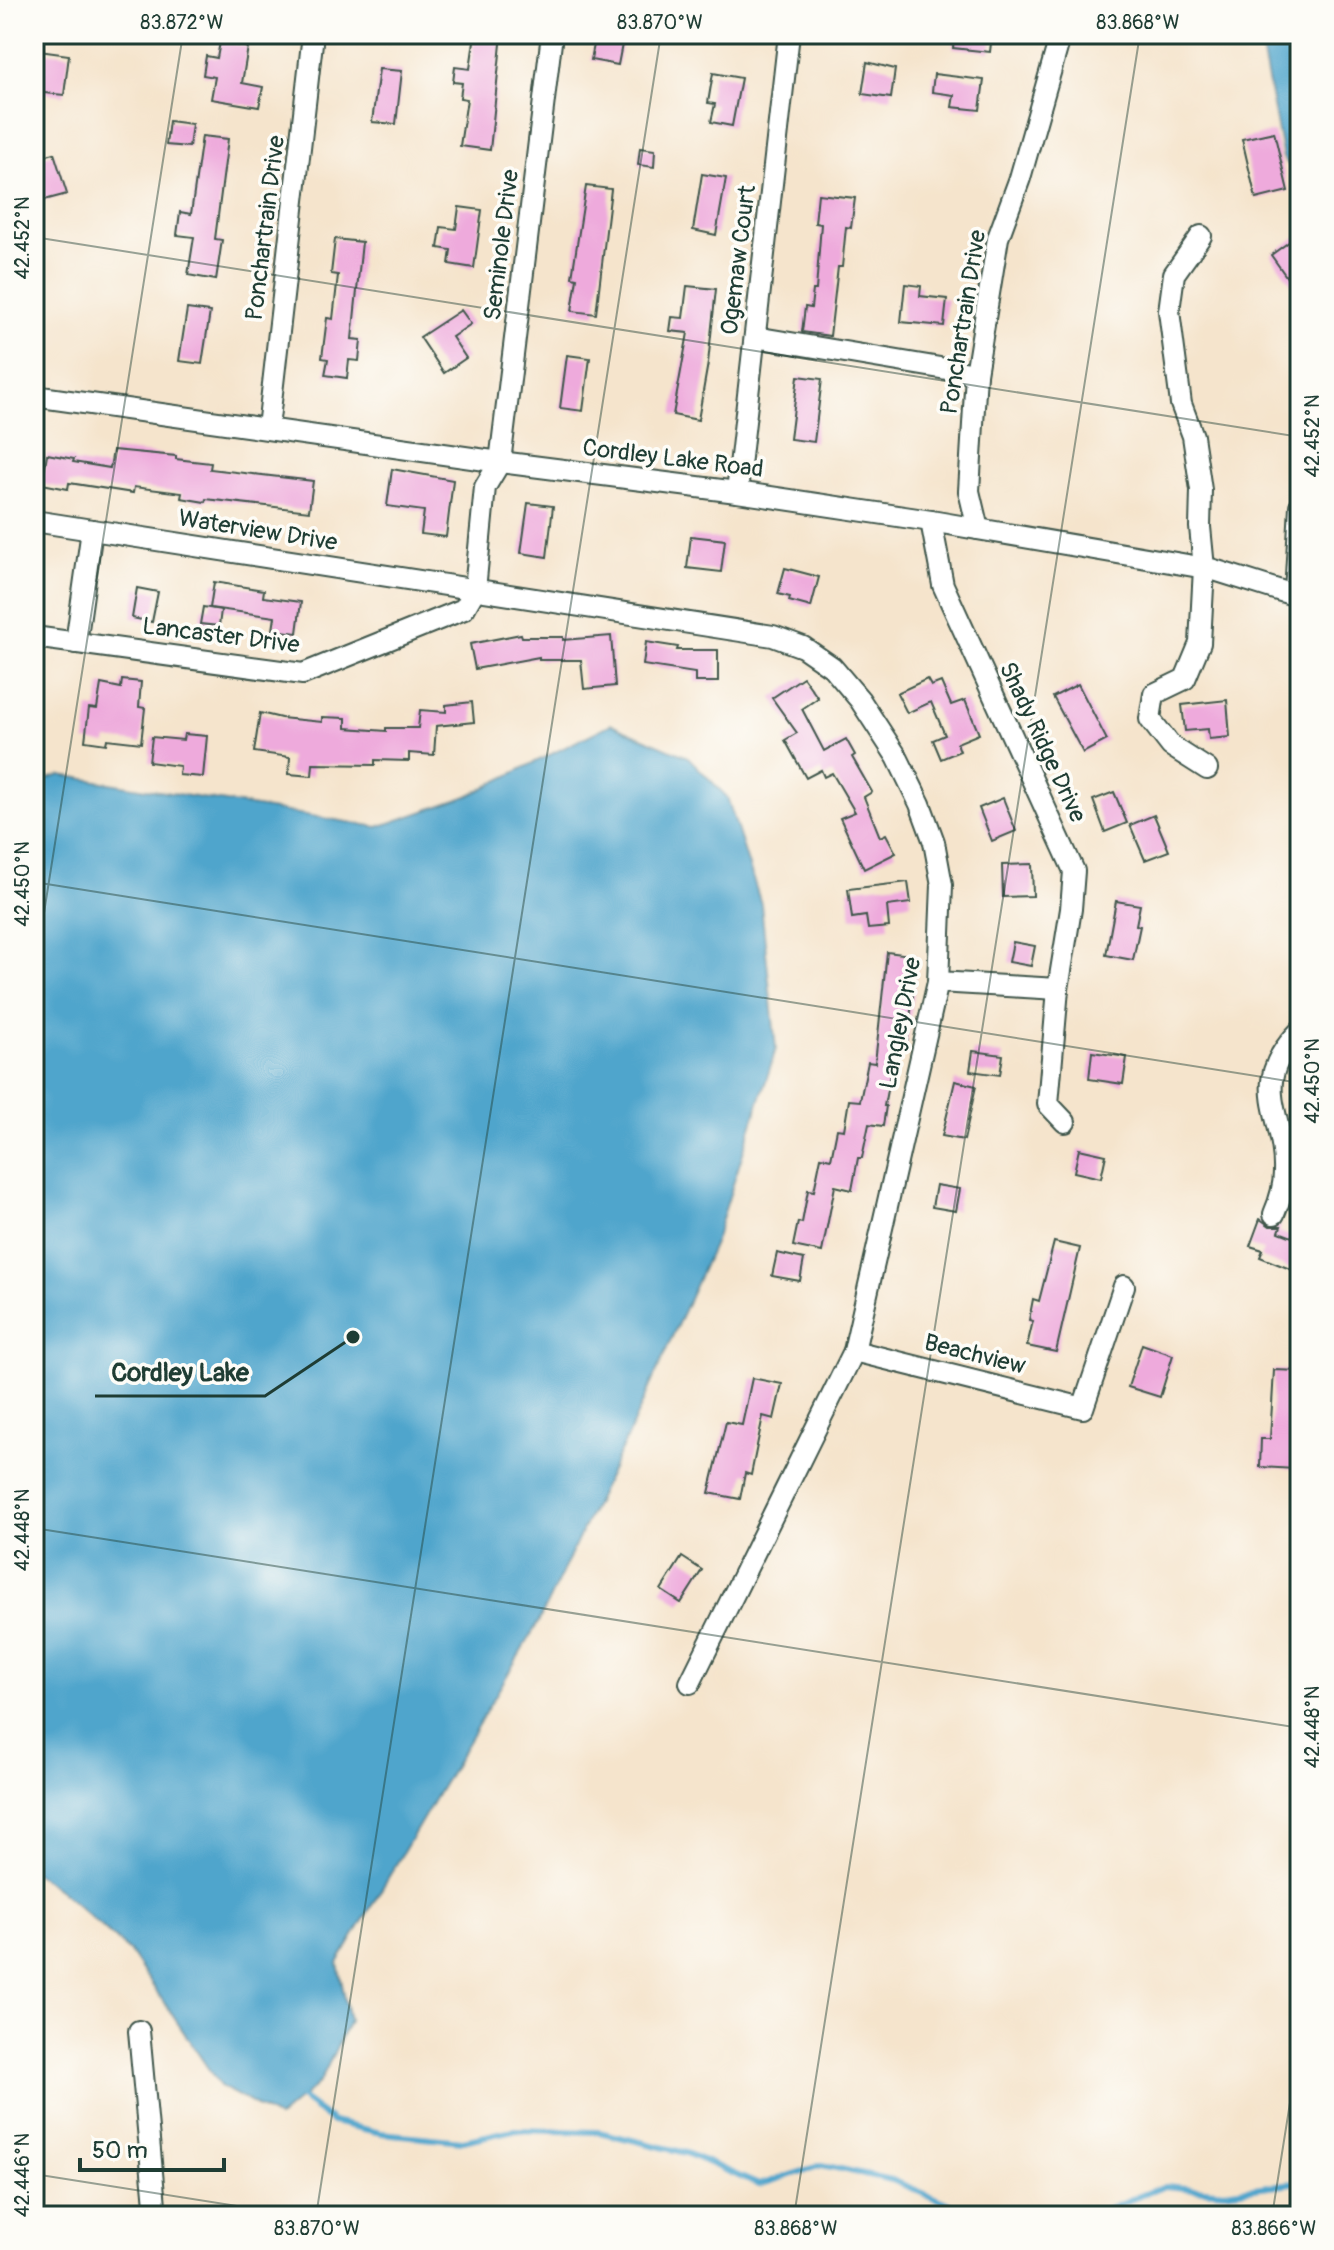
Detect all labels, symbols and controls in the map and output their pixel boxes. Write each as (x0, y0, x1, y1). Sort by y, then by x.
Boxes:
text: 83.872°W (140, 10, 224, 35)
text: 83.870°W (617, 10, 703, 35)
text: 83.868°W (1096, 10, 1180, 35)
street label: Ponchartrain Drive (240, 134, 291, 322)
street label: Seminole Drive (478, 168, 525, 322)
street label: Ogemaw Court (715, 183, 762, 337)
text: 42.452°N (10, 196, 35, 280)
street label: Ponchartrain Drive (935, 228, 992, 416)
text: 42.452°N (1300, 394, 1325, 478)
street label: Cordley Lake Road (581, 433, 765, 484)
street label: Waterview Drive (176, 504, 340, 557)
street label: Lancaster Drive (141, 611, 301, 660)
street label: Shady Ridge Drive (993, 657, 1092, 827)
text: 42.450°N (10, 841, 35, 927)
street label: Langley Drive (873, 954, 928, 1092)
text: 42.450°N (1300, 1038, 1325, 1124)
street label: Beachview (921, 1328, 1028, 1381)
callout: Cordley Lake (95, 1346, 265, 1396)
text: Cordley Lake (111, 1357, 250, 1389)
text: 42.448°N (10, 1489, 35, 1571)
text: 42.448°N (1300, 1686, 1325, 1768)
scale bar (80, 2122, 224, 2172)
text: 42.446°N (10, 2133, 35, 2217)
text: 50 m (92, 2136, 148, 2165)
text: 83.870°W (274, 2216, 360, 2241)
text: 83.868°W (754, 2216, 838, 2241)
text: 83.866°W (1232, 2216, 1316, 2241)

